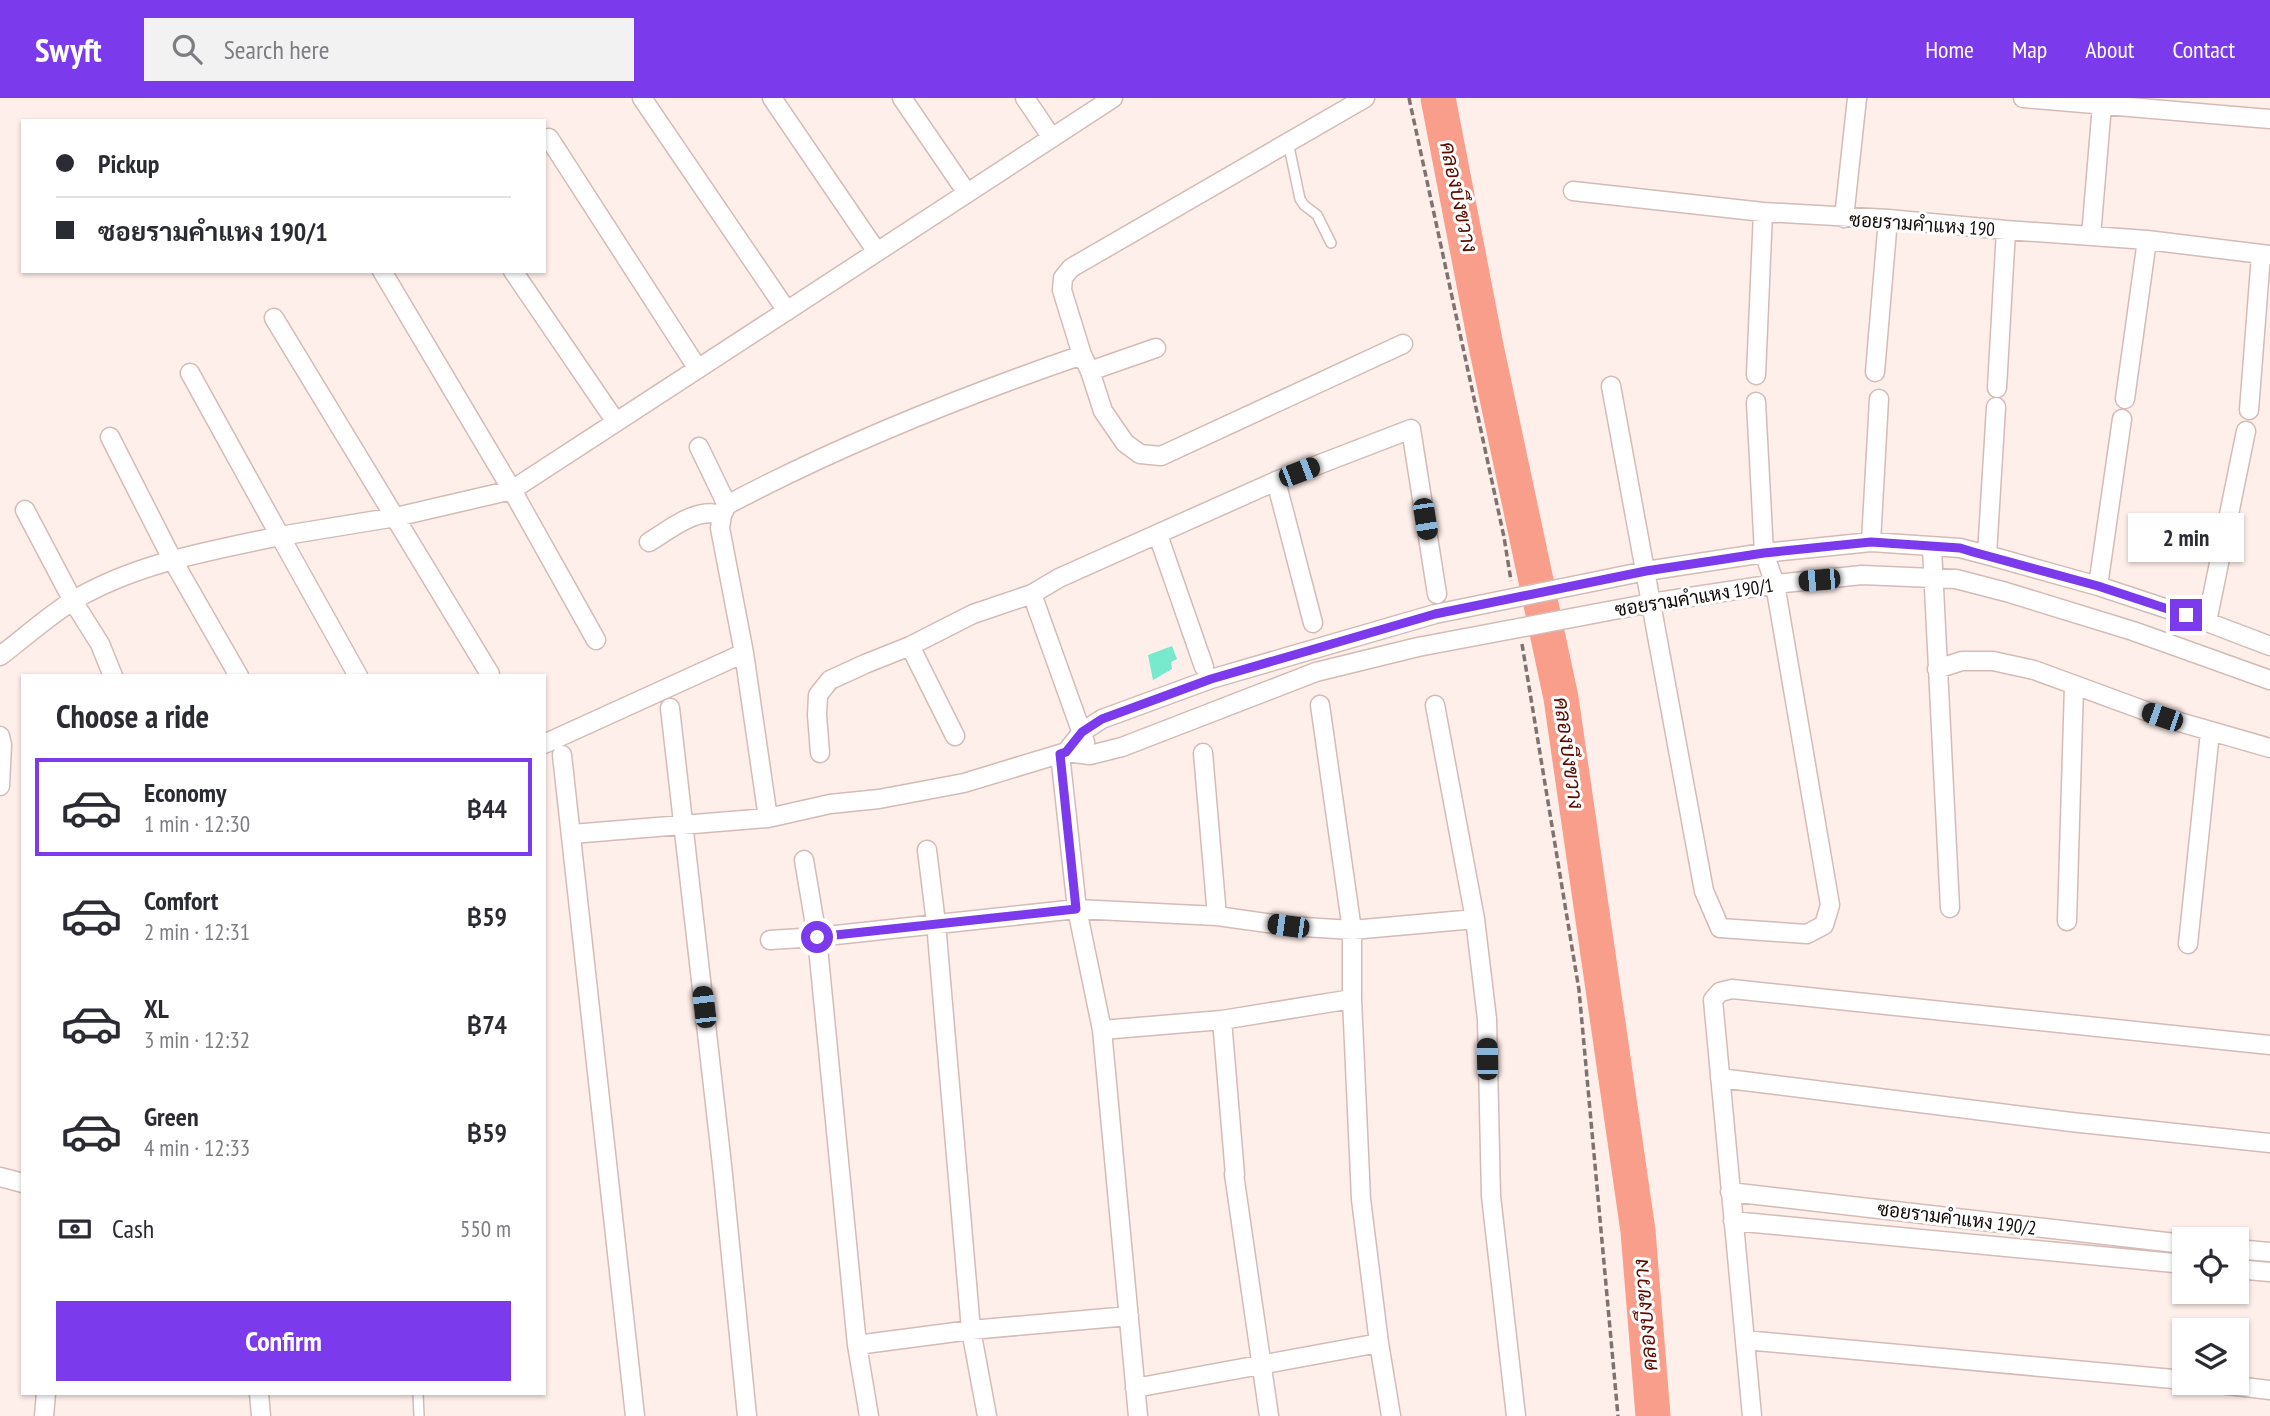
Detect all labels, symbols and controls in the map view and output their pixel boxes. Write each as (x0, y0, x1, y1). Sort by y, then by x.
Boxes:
search box (144, 18, 634, 81)
text: Swyft (35, 28, 102, 71)
icon: search (168, 30, 206, 68)
text: Search here (224, 33, 329, 66)
text: Home (1925, 34, 1974, 65)
text: Map (2012, 34, 2047, 65)
text: About (2085, 34, 2134, 65)
text: Contact (2172, 34, 2235, 65)
water label: คลองบึงขวาง (1434, 139, 1484, 255)
text: Pickup (98, 147, 159, 180)
street label: ซอยรามคำแหง 190 (1848, 207, 1996, 241)
text: ซอยรามคำแหง 190/1 (98, 215, 328, 248)
car (1276, 455, 1323, 489)
car (1412, 497, 1439, 541)
callout: 2 min (2128, 514, 2244, 562)
text: 2 min (2163, 523, 2209, 552)
car (1798, 568, 1841, 592)
street label: ซอยรามคำแหง 190/1 (1613, 573, 1775, 621)
route end (2170, 599, 2202, 631)
text: Choose a ride (56, 695, 209, 737)
water label: คลองบึงขวาง (1548, 695, 1590, 811)
car (2139, 700, 2186, 734)
icon: car (60, 776, 123, 839)
text: Economy (144, 776, 226, 809)
text: ฿44 (467, 792, 507, 825)
text: 1 min · 12:30 (144, 809, 250, 838)
icon: car (60, 884, 123, 947)
text: Comfort (144, 884, 218, 917)
text: ฿59 (467, 900, 507, 933)
car (1266, 913, 1311, 939)
text: 2 min · 12:31 (144, 917, 250, 946)
route start (801, 921, 833, 953)
car (692, 985, 717, 1029)
icon: car (60, 992, 123, 1055)
text: XL (144, 992, 169, 1025)
text: ฿74 (467, 1008, 507, 1041)
text: 3 min · 12:32 (144, 1025, 250, 1054)
car (1477, 1038, 1498, 1080)
icon: car (60, 1100, 123, 1163)
text: Green (144, 1100, 199, 1133)
text: ฿59 (467, 1116, 507, 1149)
text: 4 min · 12:33 (144, 1133, 250, 1162)
street label: ซอยรามคำแหง 190/2 (1876, 1196, 2038, 1240)
icon: cash (56, 1210, 94, 1248)
text: Cash (112, 1212, 154, 1245)
text: 550 m (460, 1214, 511, 1243)
map controls (2172, 1227, 2249, 1395)
button: locate (2172, 1227, 2249, 1304)
water label: คลองบึงขวาง (1627, 1258, 1663, 1372)
button: Confirm (56, 1301, 511, 1381)
button: layers (2172, 1318, 2249, 1395)

